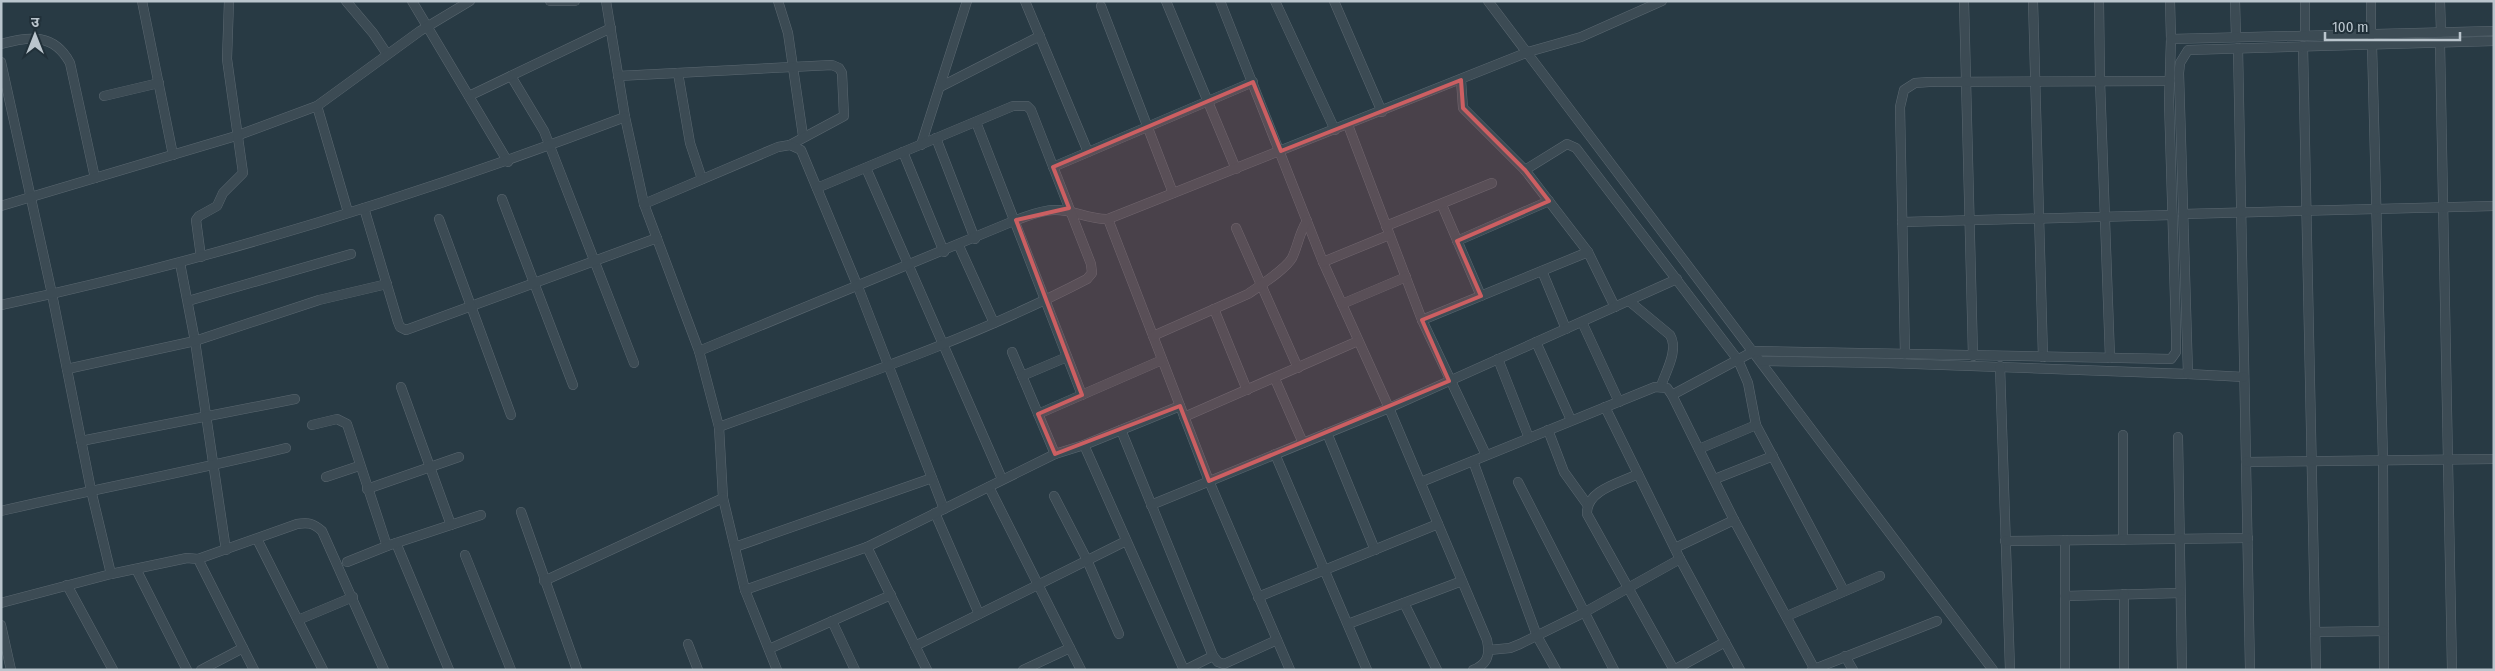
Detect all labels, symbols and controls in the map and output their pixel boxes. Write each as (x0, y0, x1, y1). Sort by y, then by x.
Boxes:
north arrow (10, 10, 60, 60)
scale bar (2325, 10, 2460, 42)
text: उ (31, 14, 40, 31)
text: 100 m (2332, 18, 2369, 36)

